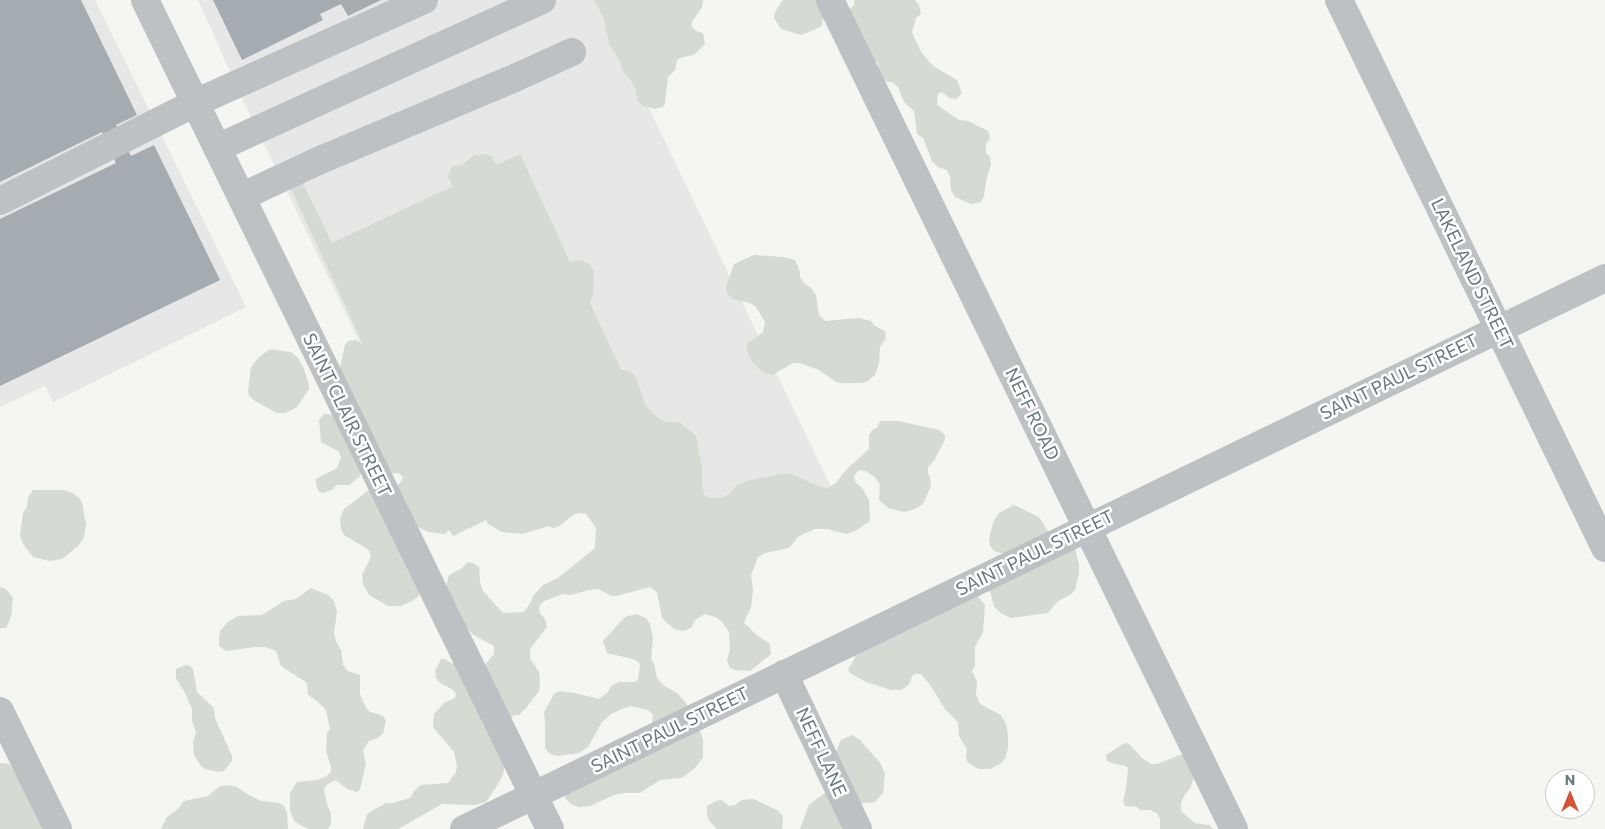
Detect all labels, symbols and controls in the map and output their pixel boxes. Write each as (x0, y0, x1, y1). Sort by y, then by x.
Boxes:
street label: LAKELAND STREET (1426, 195, 1518, 353)
street label: SAINT PAUL STREET (1317, 329, 1481, 425)
street label: SAINT CLAIR STREET (298, 330, 396, 500)
street label: NEFF ROAD (1000, 364, 1064, 464)
street label: SAINT PAUL STREET (953, 505, 1117, 601)
street label: SAINT PAUL STREET (588, 682, 752, 778)
street label: NEFF LANE (791, 704, 851, 800)
north arrow (1545, 769, 1595, 819)
text: N (1565, 771, 1575, 788)

